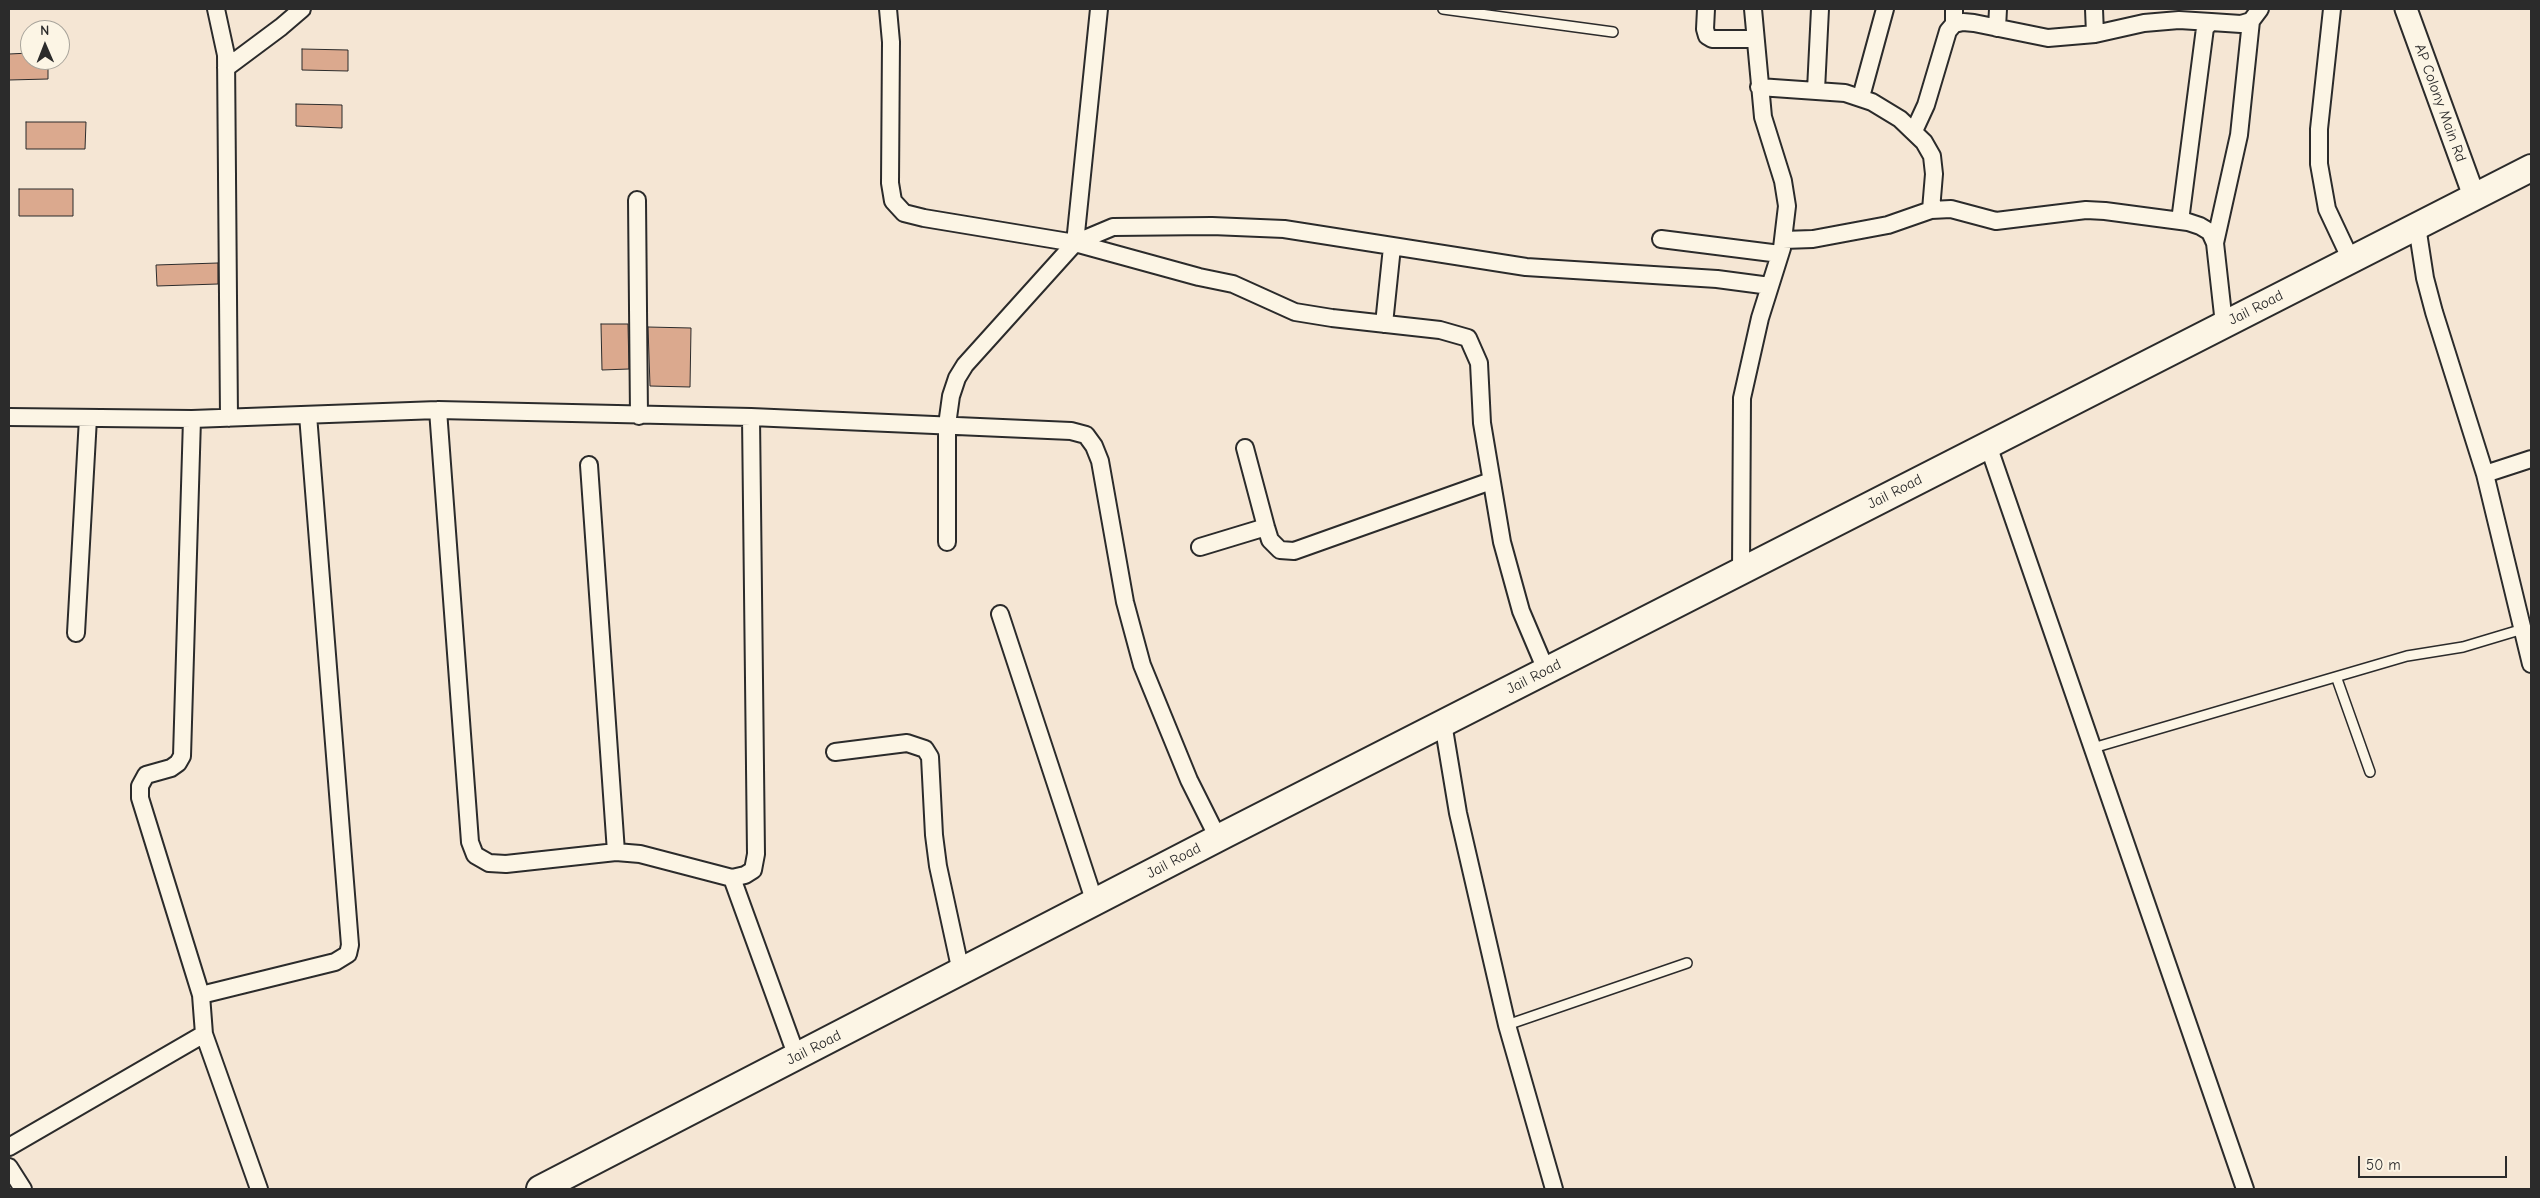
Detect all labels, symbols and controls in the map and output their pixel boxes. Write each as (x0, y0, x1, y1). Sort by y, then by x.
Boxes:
north arrow (20, 20, 70, 70)
text: N (40, 22, 49, 39)
street label: AP Colony Main Rd (2410, 42, 2470, 164)
street label: Jail Road (2226, 287, 2286, 329)
street label: Jail Road (1865, 471, 1925, 513)
street label: Jail Road (1504, 656, 1564, 698)
street label: Jail Road (1144, 839, 1204, 883)
street label: Jail Road (784, 1027, 844, 1069)
scale bar (2360, 1146, 2509, 1178)
text: 50 m (2366, 1156, 2401, 1174)

